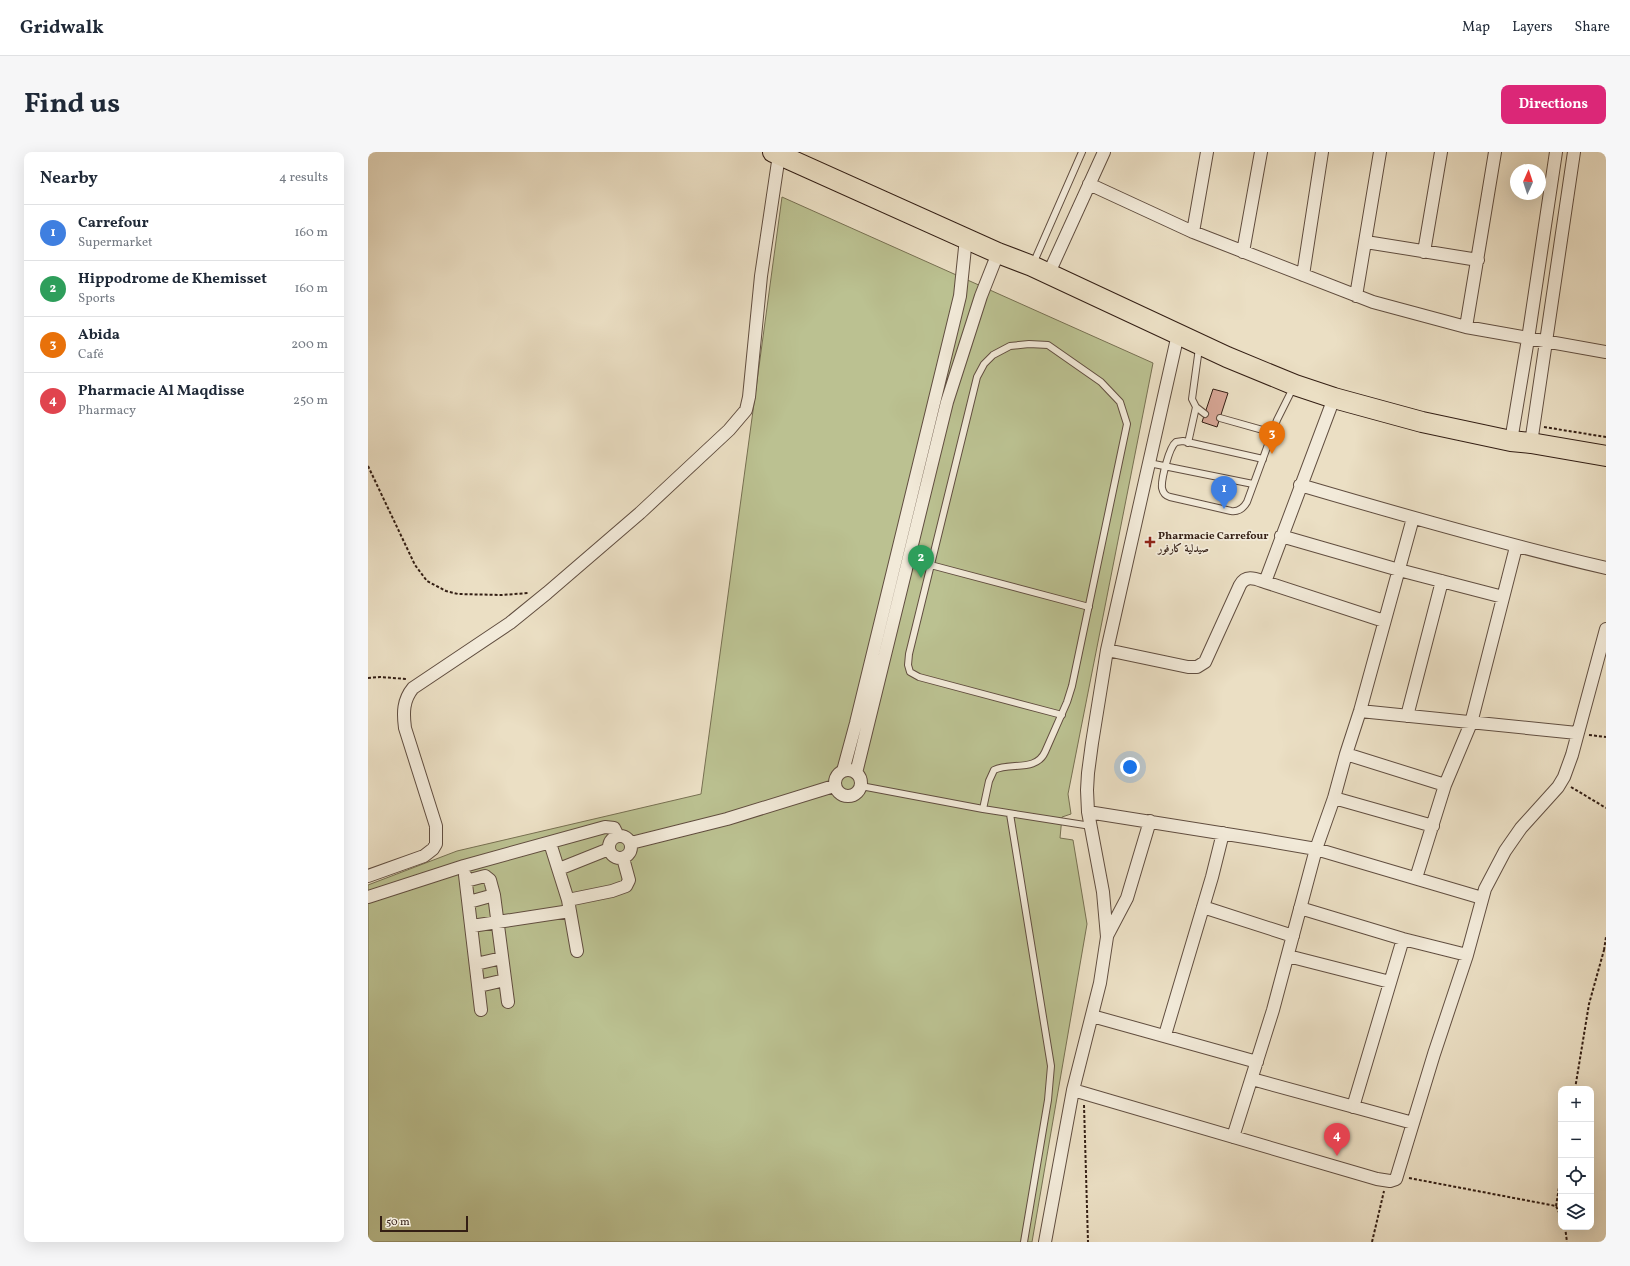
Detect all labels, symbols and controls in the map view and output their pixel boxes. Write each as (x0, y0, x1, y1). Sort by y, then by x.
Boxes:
text: Gridwalk (20, 15, 104, 41)
text: Map (1462, 18, 1490, 37)
text: Layers (1512, 18, 1552, 37)
text: Share (1574, 18, 1610, 37)
text: Find us (24, 85, 120, 124)
button: Directions (1501, 85, 1606, 124)
north arrow (1510, 164, 1546, 200)
text: Nearby (40, 167, 98, 190)
text: 4 results (279, 169, 328, 187)
text: Carrefour (78, 213, 149, 234)
text: 1 (50, 224, 56, 242)
text: 160 m (294, 224, 328, 242)
text: Supermarket (78, 234, 153, 252)
text: Hippodrome de Khemisset (78, 269, 267, 290)
text: 2 (50, 280, 56, 298)
text: 160 m (294, 280, 328, 298)
text: Sports (78, 290, 115, 308)
text: Abida (78, 325, 120, 346)
text: 3 (50, 336, 56, 354)
text: 200 m (291, 336, 328, 354)
text: Café (78, 346, 104, 364)
text: Pharmacie Al Maqdisse (78, 381, 244, 402)
text: 4 (49, 392, 57, 410)
text: 250 m (293, 392, 328, 410)
text: Pharmacy (78, 402, 136, 420)
pin: 3 (1259, 421, 1285, 454)
pin: 1 (1211, 476, 1237, 509)
place label: Pharmacie Carrefour صيدلية كارفور (1156, 529, 1269, 557)
marker: Pharmacie Carrefour صيدلية كارفور (1145, 537, 1155, 547)
pin: 2 (908, 545, 934, 578)
your location (1120, 757, 1140, 777)
map controls (1558, 1086, 1594, 1230)
button: + (1558, 1086, 1594, 1122)
button: − (1558, 1122, 1594, 1158)
pin: 4 (1324, 1123, 1350, 1156)
button: locate (1558, 1158, 1594, 1194)
button: layers (1558, 1194, 1594, 1230)
scale bar (380, 1214, 468, 1233)
text: 50 m (386, 1215, 410, 1230)

